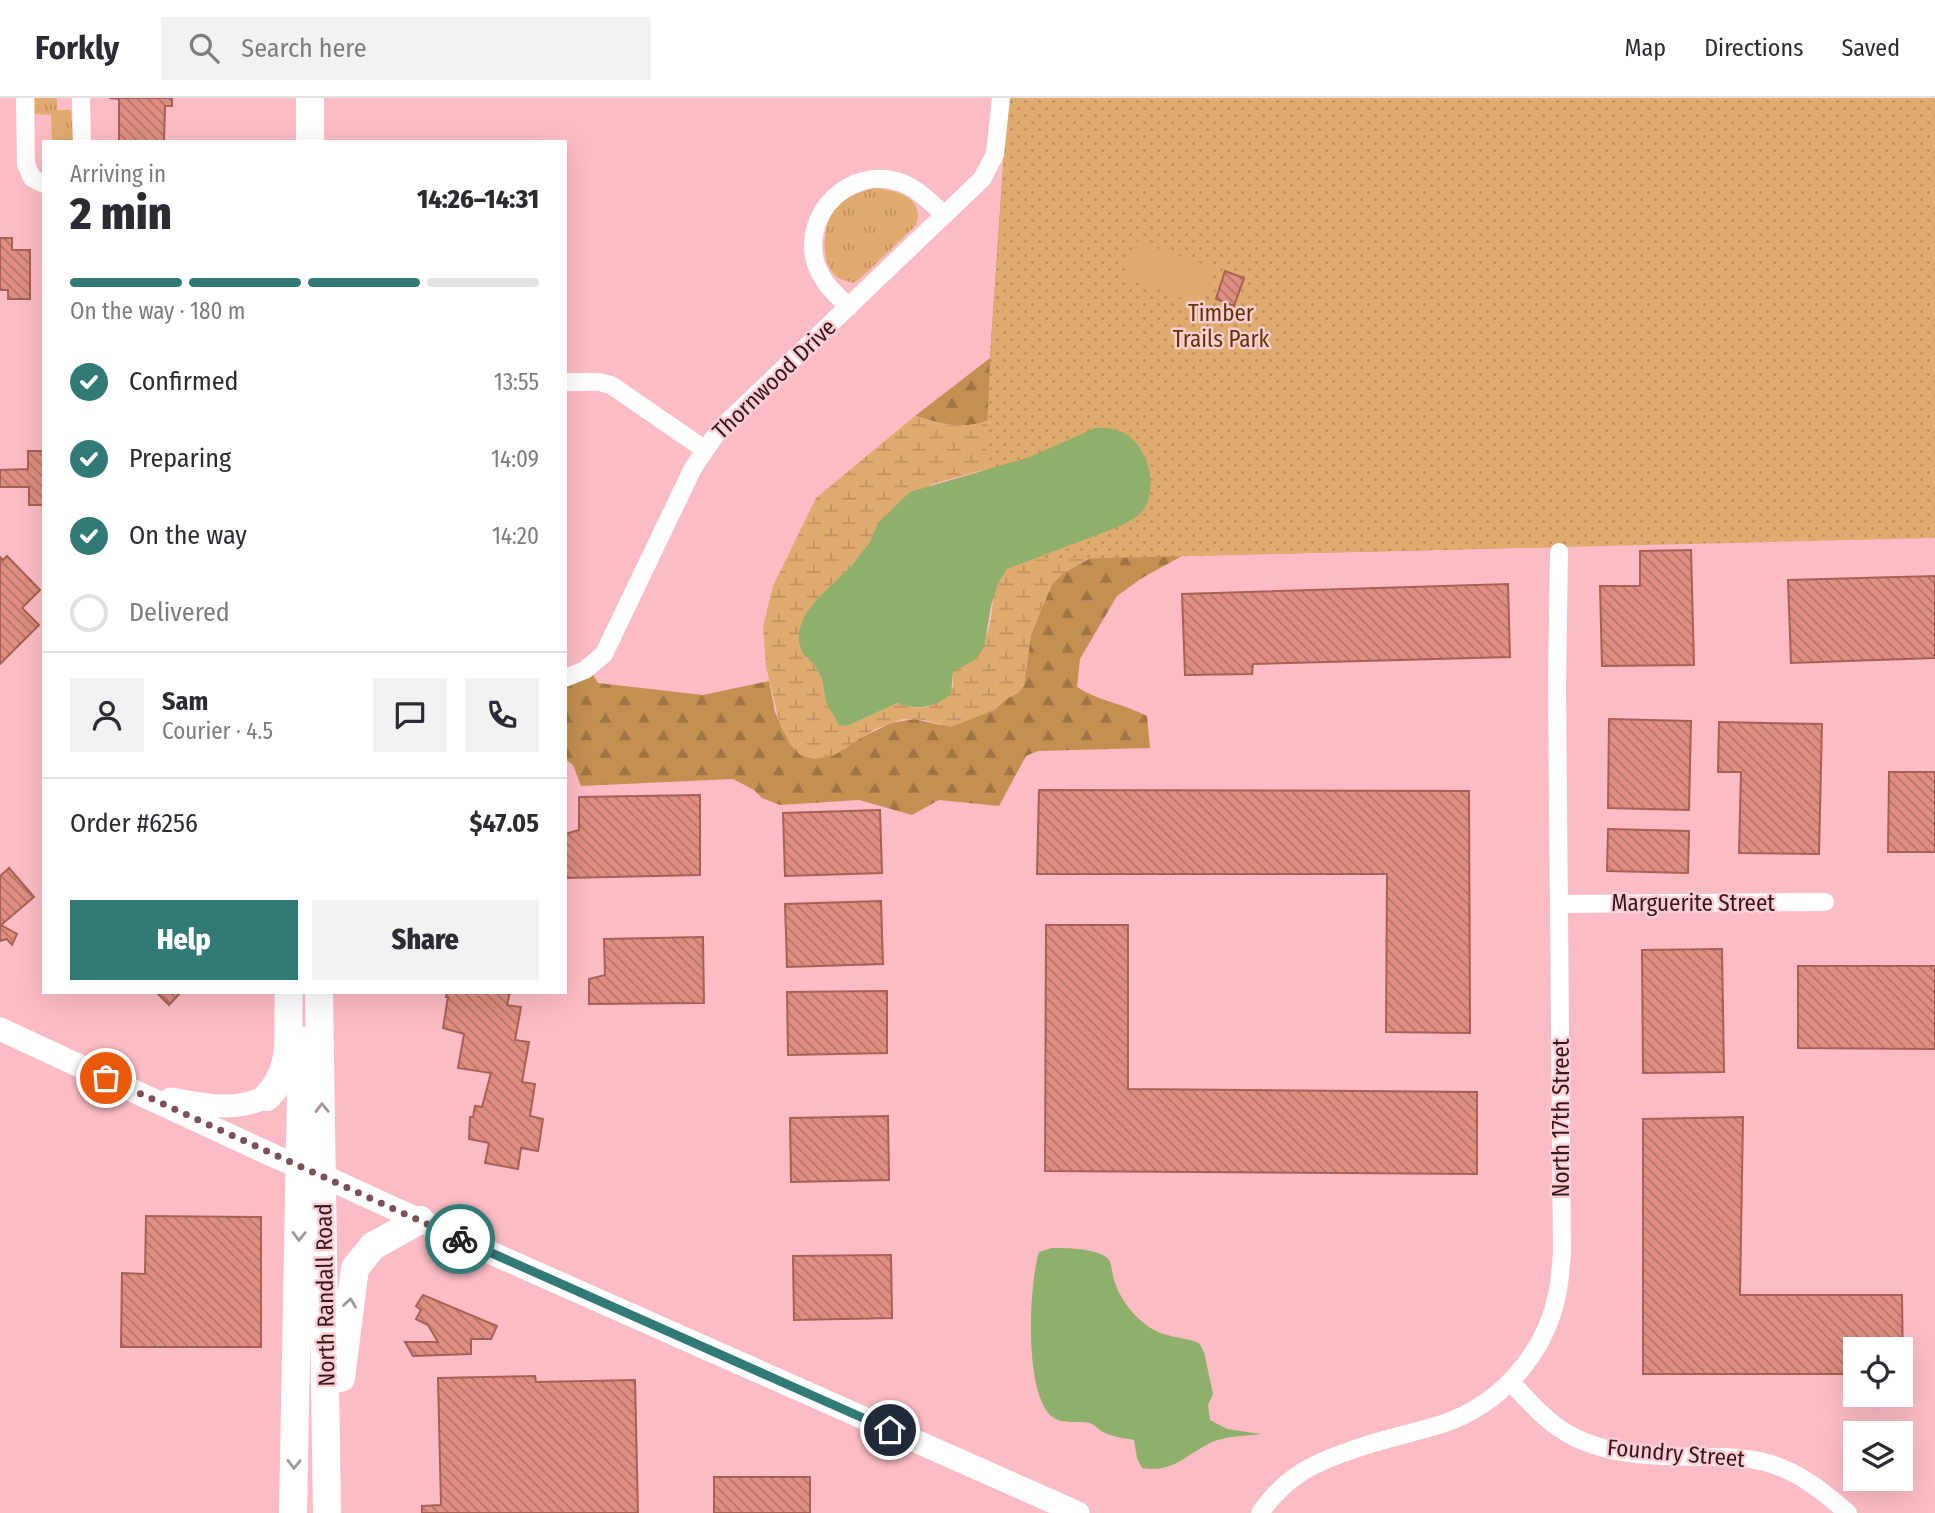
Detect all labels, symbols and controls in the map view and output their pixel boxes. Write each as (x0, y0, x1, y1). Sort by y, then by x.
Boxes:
search box (161, 17, 651, 80)
text: Forkly (35, 28, 119, 68)
icon: search (185, 29, 223, 67)
text: Search here (241, 33, 367, 64)
text: Map (1625, 34, 1666, 62)
text: Directions (1704, 34, 1803, 62)
text: Saved (1841, 34, 1900, 62)
text: Arriving in (70, 160, 166, 188)
text: 14:26–14:31 (417, 184, 539, 215)
text: 2 min (70, 186, 172, 241)
text: On the way · 180 m (70, 297, 246, 325)
park label: Timber Trails Park (1173, 299, 1270, 353)
street label: Thornwood Drive (706, 313, 842, 445)
icon: check (70, 363, 108, 401)
text: Confirmed (129, 366, 239, 397)
text: 13:55 (494, 368, 539, 396)
icon: check (70, 440, 108, 478)
text: Preparing (129, 443, 231, 474)
text: 14:09 (491, 445, 539, 473)
icon: check (70, 517, 108, 555)
text: On the way (129, 520, 247, 551)
text: 14:20 (492, 522, 539, 550)
text: Delivered (129, 597, 230, 628)
button: person (70, 678, 144, 752)
button: chat (373, 678, 447, 752)
button: phone (465, 678, 539, 752)
text: Sam (162, 686, 208, 717)
text: Courier · 4.5 (162, 717, 273, 745)
text: Order #6256 (70, 808, 198, 839)
text: $47.05 (470, 808, 539, 839)
street label: Marguerite Street (1611, 889, 1775, 917)
button: Help (70, 900, 298, 980)
button: Share (312, 900, 539, 980)
street label: North 17th Street (1547, 1038, 1575, 1198)
pin (76, 1048, 136, 1108)
icon: bag (87, 1059, 125, 1097)
one-way arrow (314, 1102, 329, 1113)
street label: North Randall Road (309, 1203, 341, 1387)
courier (425, 1204, 495, 1274)
icon: bike (441, 1220, 479, 1258)
one-way arrow (292, 1231, 307, 1242)
one-way arrow (342, 1297, 357, 1309)
map controls (1843, 1337, 1913, 1491)
button: locate (1843, 1337, 1913, 1407)
pin (860, 1400, 920, 1460)
icon: home (871, 1411, 909, 1449)
button: layers (1843, 1421, 1913, 1491)
street label: Foundry Street (1606, 1433, 1746, 1473)
one-way arrow (287, 1458, 302, 1469)

